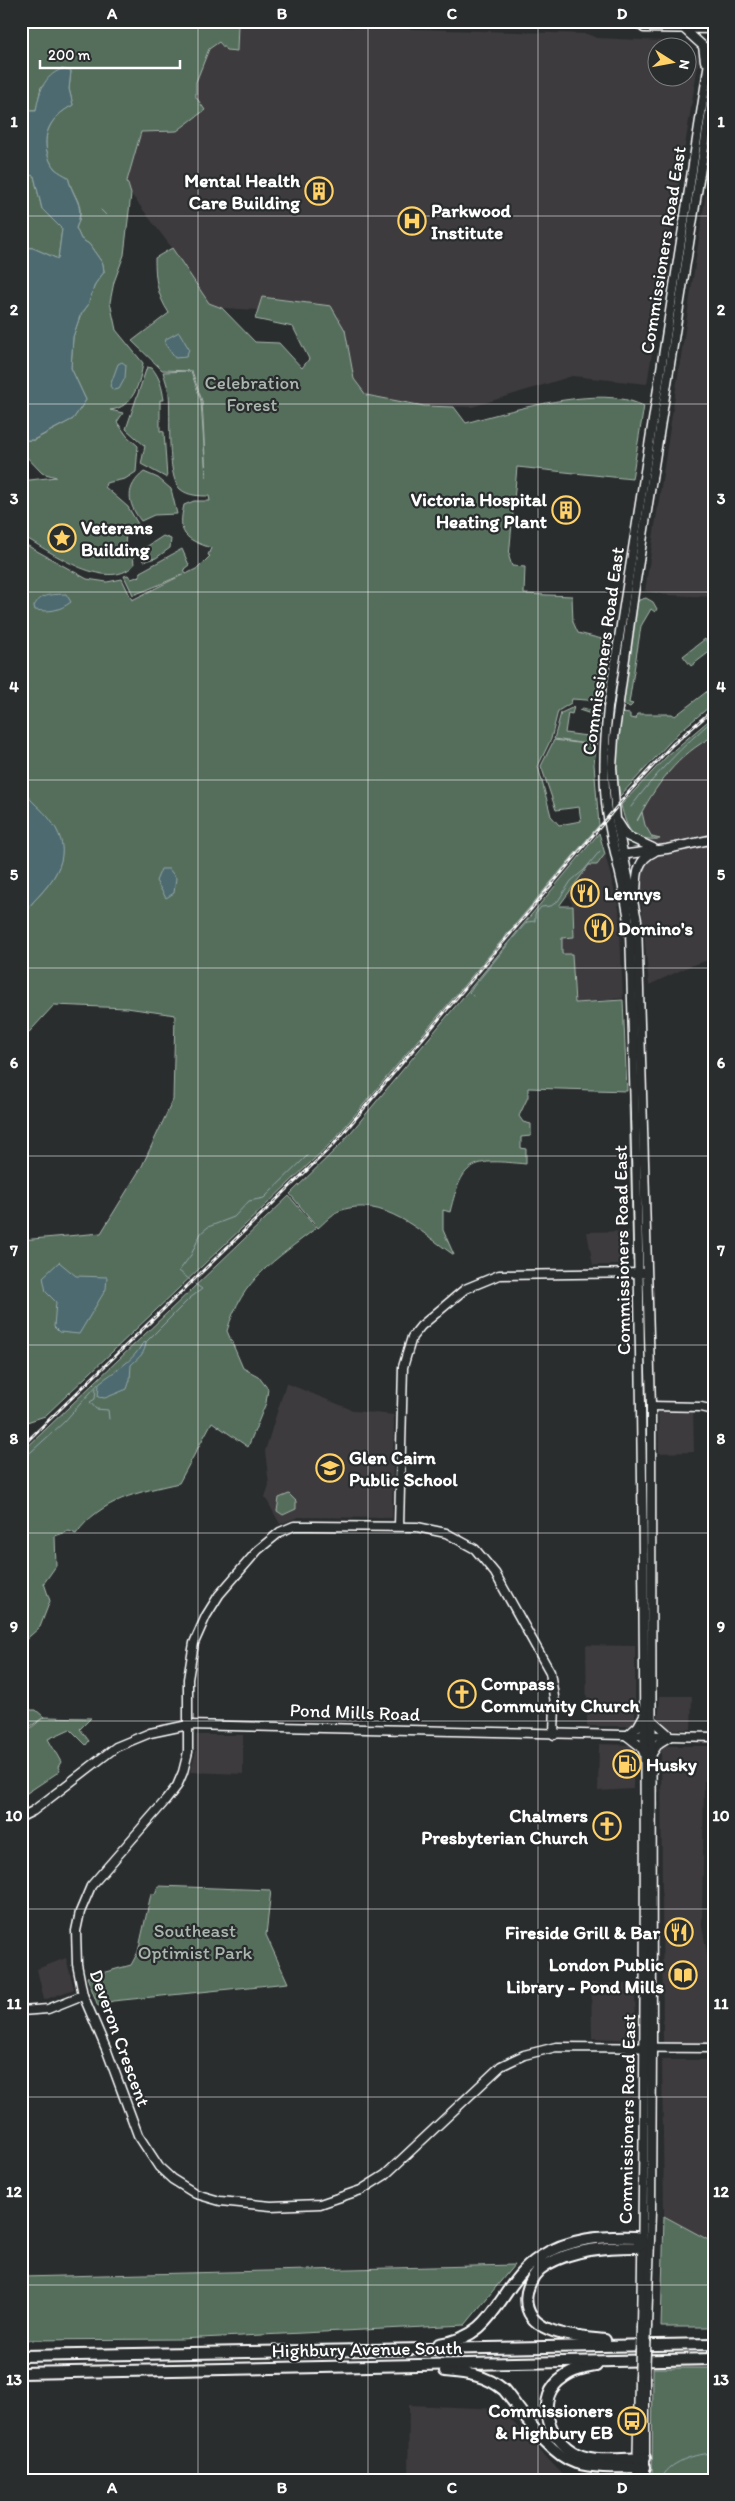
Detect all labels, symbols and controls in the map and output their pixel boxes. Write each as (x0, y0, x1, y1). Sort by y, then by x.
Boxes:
text: A (106, 4, 118, 23)
text: B (277, 4, 288, 23)
text: C (447, 4, 458, 23)
text: D (617, 4, 628, 23)
scale bar (40, 38, 180, 70)
north arrow (648, 38, 698, 88)
text: 200 m (48, 46, 91, 64)
text: N (675, 58, 694, 71)
text: 1 (10, 112, 18, 131)
text: 1 (717, 112, 725, 131)
street label: Commissioners Road East (635, 144, 691, 356)
place label: Mental Health Care Building (184, 169, 301, 214)
building icon: Mental Health Care Building (304, 176, 334, 206)
place label: Parkwood Institute (431, 199, 512, 244)
hospital icon: Parkwood Institute (397, 206, 427, 236)
text: 2 (10, 300, 19, 319)
text: 2 (717, 300, 726, 319)
park label: Celebration Forest (205, 371, 299, 416)
place label: Victoria Hospital Heating Plant (411, 488, 548, 533)
text: 3 (10, 489, 19, 508)
text: 3 (717, 489, 726, 508)
building icon: Victoria Hospital Heating Plant (551, 495, 581, 525)
place label: Veterans Building (81, 516, 153, 561)
place icon: Veterans Building (47, 523, 77, 553)
street label: Commissioners Road East (577, 545, 629, 757)
text: 4 (9, 677, 19, 696)
text: 4 (716, 677, 726, 696)
text: 5 (10, 865, 19, 884)
text: 5 (717, 865, 726, 884)
restaurant icon: Lennys (570, 878, 600, 908)
place label: Lennys (604, 882, 662, 905)
restaurant icon: Domino's (584, 913, 614, 943)
place label: Domino's (618, 917, 693, 940)
text: 6 (10, 1053, 19, 1072)
text: 6 (717, 1053, 726, 1072)
street label: Commissioners Road East (609, 1145, 635, 1355)
text: 7 (9, 1241, 18, 1260)
text: 7 (716, 1241, 725, 1260)
text: 8 (10, 1429, 19, 1448)
text: 8 (717, 1429, 726, 1448)
place label: Glen Cairn Public School (349, 1446, 458, 1491)
school or university icon: Glen Cairn Public School (315, 1453, 345, 1483)
text: 9 (10, 1617, 18, 1636)
text: 9 (717, 1617, 725, 1636)
place label: Compass Community Church (481, 1672, 641, 1717)
church icon: Compass Community Church (447, 1679, 477, 1709)
street label: Pond Mills Road (289, 1698, 421, 1726)
fuel station icon: Husky (612, 1749, 642, 1779)
place label: Husky (646, 1753, 698, 1776)
place label: Chalmers Presbyterian Church (421, 1804, 589, 1849)
text: 10 (5, 1806, 23, 1825)
text: 10 (712, 1806, 730, 1825)
church icon: Chalmers Presbyterian Church (592, 1811, 622, 1841)
restaurant icon: Fireside Grill & Bar (664, 1917, 694, 1947)
park label: Southeast Optimist Park (138, 1919, 252, 1964)
place label: Fireside Grill & Bar (505, 1921, 660, 1944)
place label: London Public Library - Pond Mills (506, 1953, 664, 1998)
library icon: London Public Library - Pond Mills (668, 1960, 698, 1990)
street label: Deveron Crescent (85, 1966, 155, 2110)
text: 11 (7, 1994, 22, 2013)
text: 11 (714, 1994, 729, 2013)
street label: Commissioners Road East (614, 2014, 640, 2224)
text: 12 (6, 2182, 23, 2201)
text: 12 (713, 2182, 730, 2201)
street label: Highbury Avenue South (271, 2336, 463, 2362)
text: 13 (6, 2370, 22, 2389)
text: 13 (713, 2370, 729, 2389)
place label: Commissioners & Highbury EB (488, 2399, 614, 2444)
bus stop icon: Commissioners & Highbury EB (617, 2406, 647, 2436)
text: A (106, 2478, 118, 2497)
text: B (277, 2478, 288, 2497)
text: C (447, 2478, 458, 2497)
text: D (617, 2478, 628, 2497)

